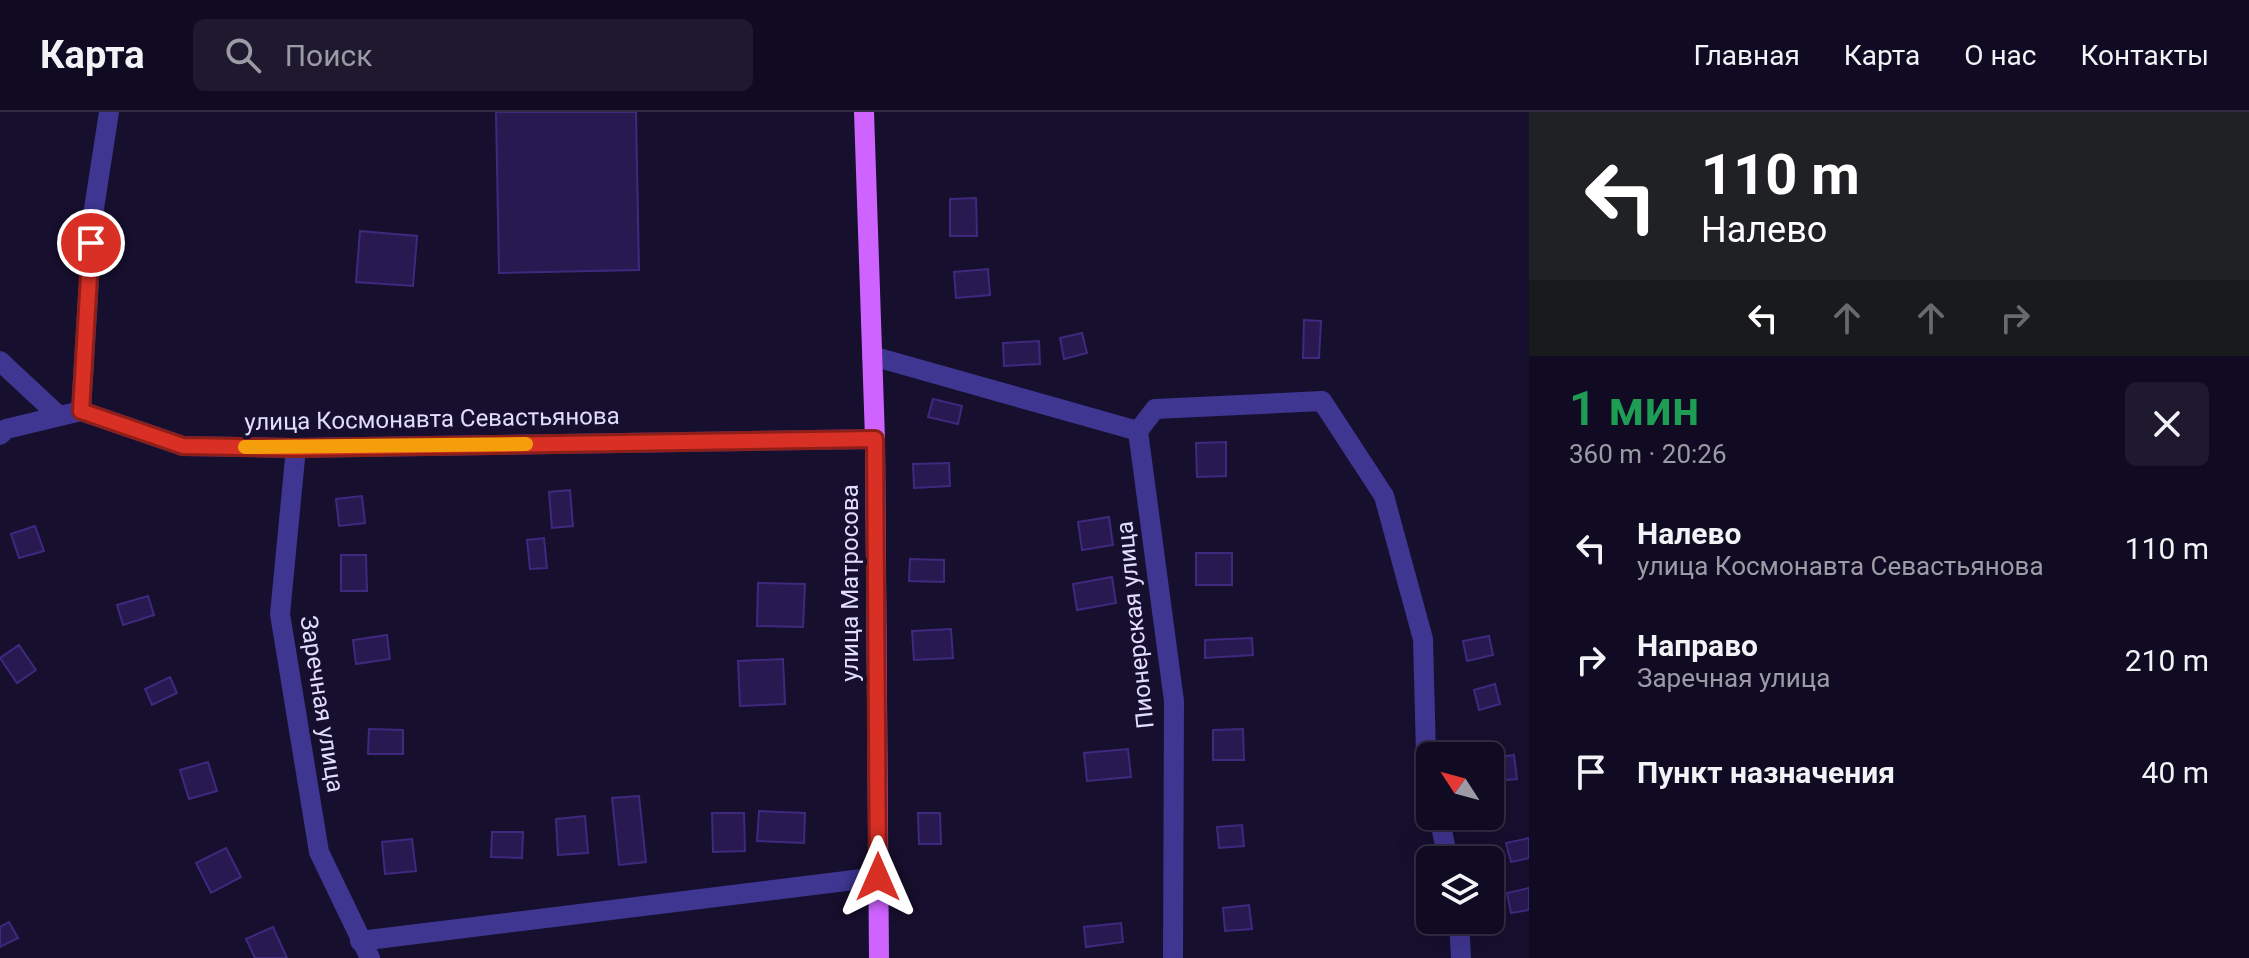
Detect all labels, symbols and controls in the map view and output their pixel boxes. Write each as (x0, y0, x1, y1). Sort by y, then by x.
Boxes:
search box (193, 19, 753, 91)
text: Карта (40, 33, 145, 77)
icon: search (221, 33, 265, 77)
text: Поиск (285, 38, 372, 73)
text: Главная (1693, 39, 1800, 72)
text: Карта (1844, 39, 1920, 72)
text: О нас (1964, 39, 2036, 72)
text: Контакты (2080, 39, 2209, 72)
text: 110 m (1701, 142, 1860, 208)
icon: left (1569, 144, 1673, 248)
pin (57, 209, 125, 277)
text: Налево (1701, 209, 1827, 251)
icon: arrive (69, 221, 113, 265)
icon: left (1741, 296, 1785, 340)
icon: ahead (1825, 296, 1869, 340)
icon: ahead (1909, 296, 1953, 340)
icon: right (1993, 296, 2037, 340)
text: 1 мин (1569, 380, 1699, 437)
button: close (2125, 382, 2209, 466)
street label: улица Космонавта Севастьянова (244, 402, 620, 436)
text: 360 m · 20:26 (1569, 439, 1727, 469)
street label: улица Матросова (836, 484, 864, 682)
text: Налево (1637, 516, 1741, 551)
street label: Пионерская улица (1110, 520, 1160, 730)
icon: left (1569, 526, 1613, 570)
text: 110 m (2125, 531, 2209, 566)
text: улица Космонавта Севастьянова (1637, 551, 2044, 581)
street label: Заречная улица (294, 614, 350, 794)
text: Направо (1637, 628, 1758, 663)
icon: right (1569, 638, 1613, 682)
text: 210 m (2125, 643, 2209, 678)
text: Заречная улица (1637, 663, 1830, 693)
north arrow (1416, 742, 1504, 830)
map controls (1416, 742, 1504, 934)
icon: arrive (1569, 750, 1613, 794)
text: Пункт назначения (1637, 755, 1895, 790)
text: 40 m (2142, 755, 2209, 790)
position arrow (836, 835, 920, 919)
button: layers (1416, 846, 1504, 934)

